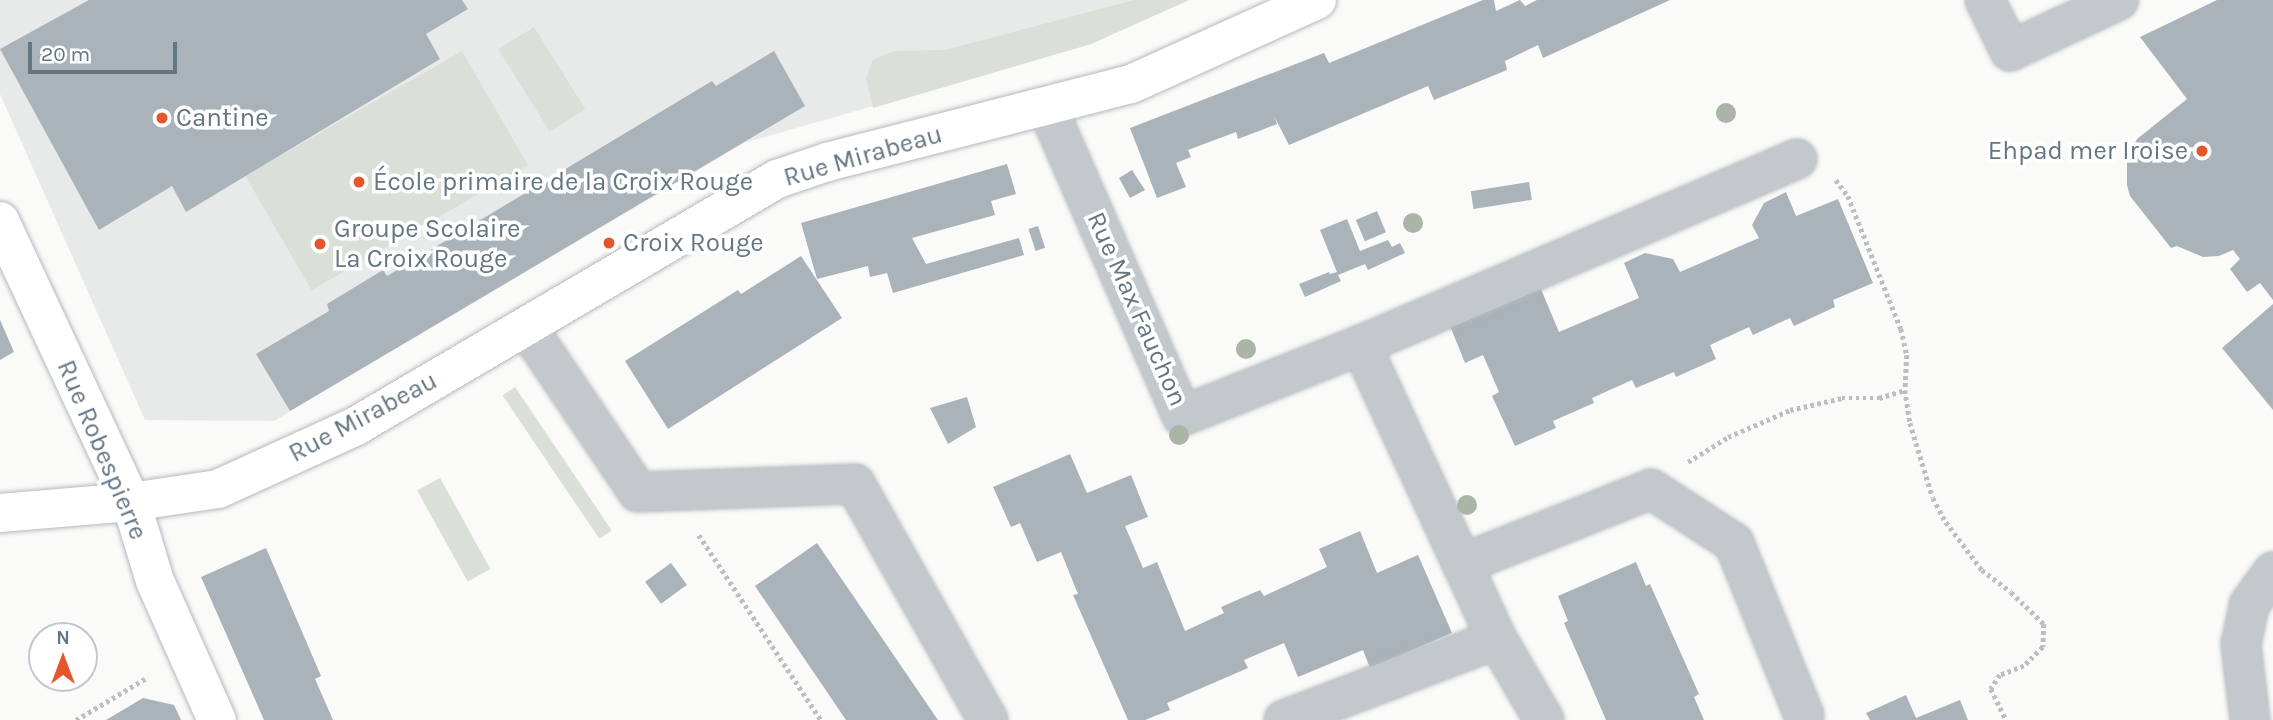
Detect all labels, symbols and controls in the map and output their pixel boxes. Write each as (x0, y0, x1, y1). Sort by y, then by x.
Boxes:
scale bar (32, 28, 180, 72)
text: 20 m (41, 42, 90, 66)
place label: Cantine (176, 102, 269, 134)
marker: Cantine (154, 110, 170, 126)
street label: Rue Mirabeau (780, 118, 946, 194)
place label: Ehpad mer Iroise (1988, 135, 2188, 167)
marker: Ehpad mer Iroise (2194, 143, 2210, 159)
place label: École primaire de la Croix Rouge (373, 166, 753, 198)
marker: École primaire de la Croix Rouge (351, 174, 367, 190)
street label: Rue Max Fauchon (1080, 207, 1194, 411)
place label: Groupe Scolaire La Croix Rouge (334, 213, 520, 274)
place label: Croix Rouge (623, 227, 764, 259)
marker: Croix Rouge (601, 235, 617, 251)
marker: Groupe Scolaire La Croix Rouge (312, 236, 328, 252)
street label: Rue Robespierre (50, 355, 154, 545)
street label: Rue Mirabeau (284, 365, 442, 469)
north arrow (28, 622, 98, 692)
text: N (56, 627, 70, 649)

